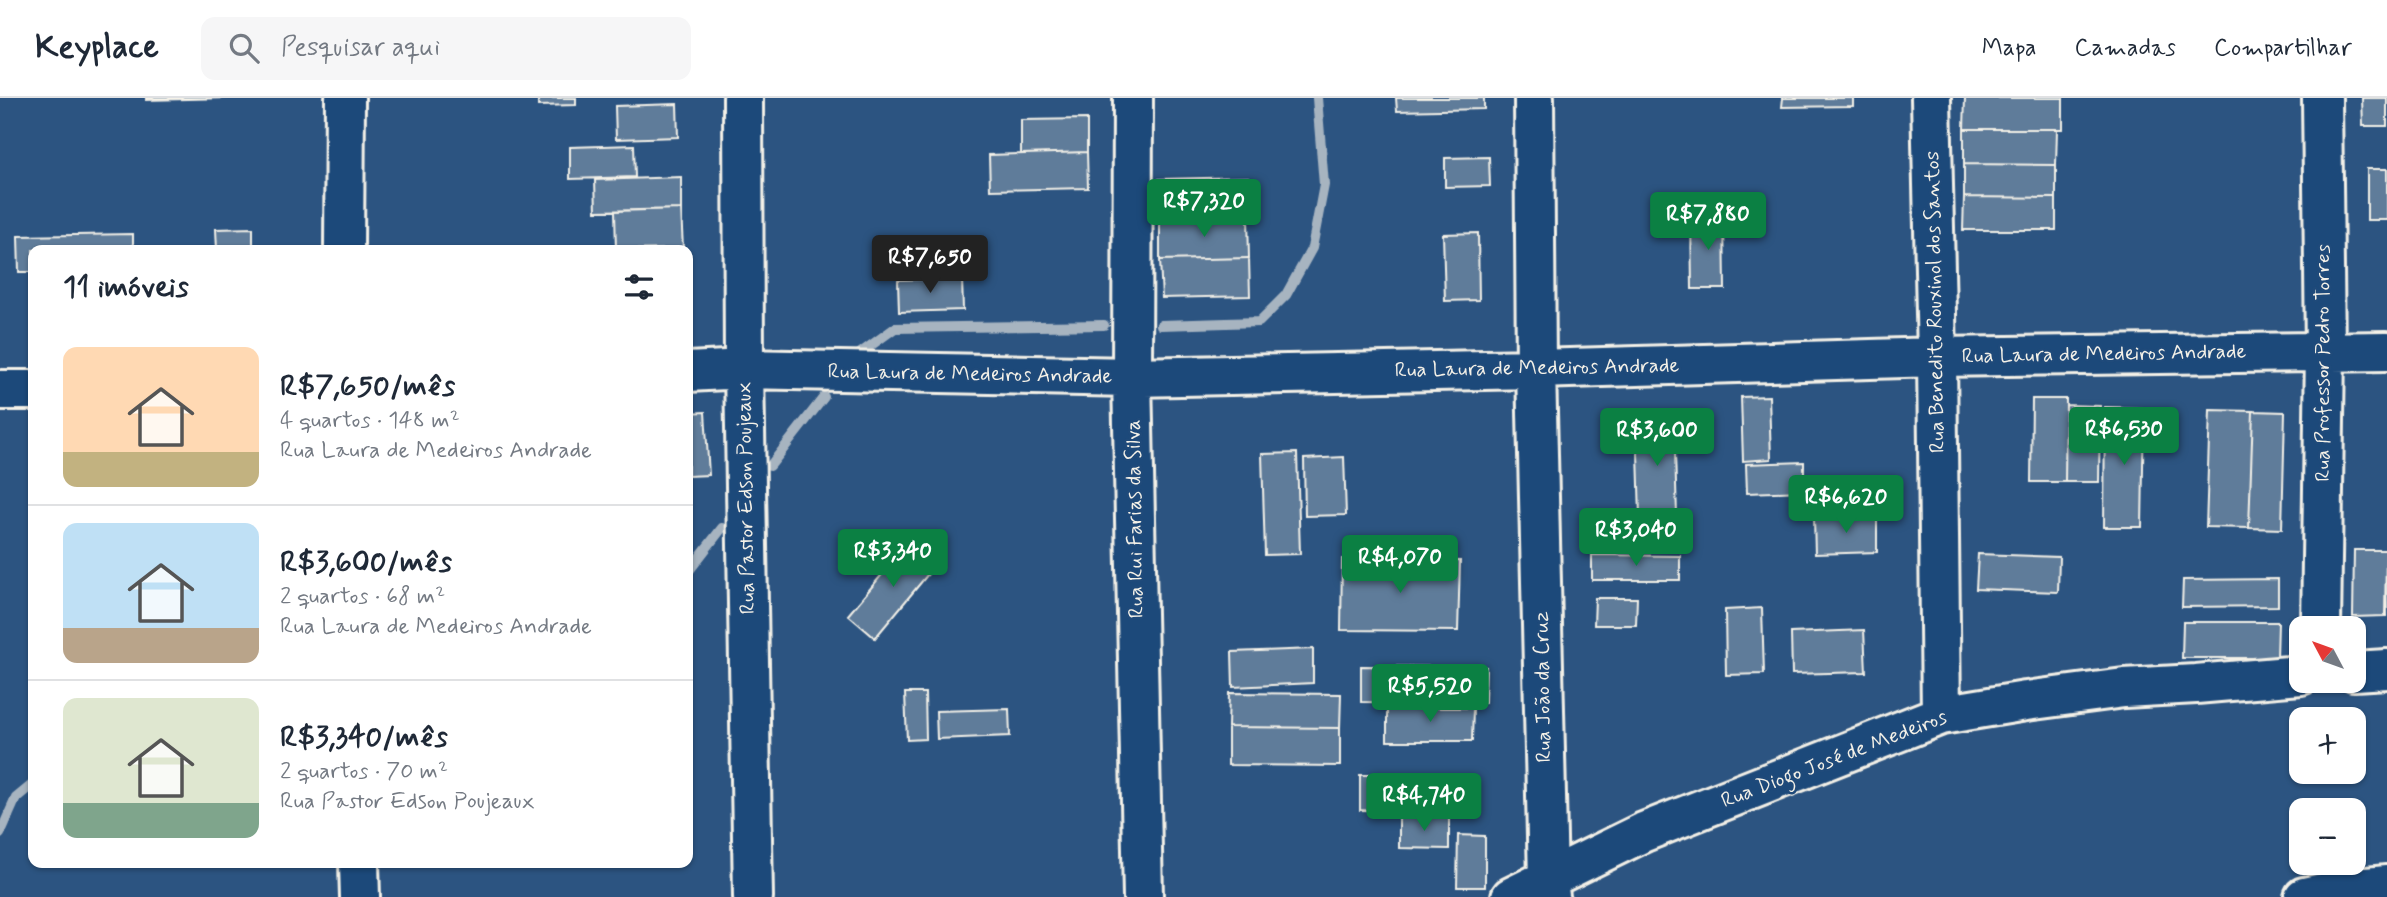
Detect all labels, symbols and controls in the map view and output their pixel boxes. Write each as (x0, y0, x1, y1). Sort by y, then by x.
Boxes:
search box (201, 17, 691, 80)
text: Keyplace (35, 26, 159, 70)
icon: search (225, 29, 263, 67)
text: Pesquisar aqui (281, 31, 440, 65)
text: Mapa (1982, 33, 2036, 64)
text: Camadas (2074, 33, 2176, 64)
text: Compartilhar (2214, 33, 2352, 64)
street label: Rua Benedito Rouxinol dos Santos (1918, 151, 1952, 453)
pin: R$7,320 (1139, 180, 1269, 239)
text: R$7,320 (1163, 187, 1245, 217)
pin: R$7,880 (1643, 192, 1773, 252)
text: R$7,880 (1666, 200, 1750, 230)
pin: R$7,650 (865, 236, 995, 295)
text: R$7,650 (888, 243, 972, 273)
street label: Rua Professor Pedro Torres (2309, 244, 2337, 482)
text: 11 imóveis (63, 268, 189, 307)
icon: filters (620, 268, 658, 306)
street label: Rua Laura de Medeiros Andrade (1961, 338, 2247, 370)
street label: Rua Laura de Medeiros Andrade (1394, 352, 1680, 384)
street label: Rua Laura de Medeiros Andrade (827, 358, 1113, 390)
text: R$7,650/mês (280, 367, 455, 406)
icon: home (119, 375, 203, 459)
street label: Rua Pastor Edson Poujeaux (730, 382, 762, 614)
text: 4 quartos · 148 m² (280, 406, 460, 436)
pin: R$3,600 (1592, 408, 1722, 468)
pin: R$6,530 (2059, 408, 2189, 467)
text: R$6,530 (2085, 415, 2163, 445)
text: R$3,600 (1616, 416, 1698, 446)
street label: Rua Rui Farias da Silva (1119, 419, 1151, 619)
text: Rua Laura de Medeiros Andrade (280, 436, 592, 466)
pin: R$6,620 (1781, 476, 1911, 535)
text: R$6,620 (1805, 483, 1887, 513)
pin: R$3,040 (1571, 508, 1701, 568)
text: R$3,040 (1595, 516, 1677, 546)
pin: R$3,340 (828, 530, 958, 589)
pin: R$4,070 (1335, 536, 1465, 595)
text: R$3,340 (854, 537, 932, 567)
text: R$3,600/mês (280, 543, 452, 582)
text: R$4,070 (1358, 543, 1442, 573)
icon: home (119, 551, 203, 635)
text: 2 quartos · 68 m² (280, 582, 445, 612)
street label: Rua João da Cruz (1528, 611, 1558, 763)
text: Rua Laura de Medeiros Andrade (280, 612, 592, 642)
north arrow (2289, 616, 2366, 693)
map controls (2289, 616, 2366, 875)
pin: R$5,520 (1365, 664, 1495, 724)
text: R$5,520 (1388, 672, 1472, 702)
street label: Rua Diogo José de Medeiros (1717, 703, 1952, 817)
button: + (2289, 707, 2366, 784)
text: R$3,340/mês (280, 718, 448, 757)
icon: home (119, 726, 203, 810)
text: 2 quartos · 70 m² (280, 757, 448, 787)
pin: R$4,740 (1359, 774, 1489, 833)
text: R$4,740 (1382, 781, 1466, 811)
text: Rua Pastor Edson Poujeaux (280, 787, 535, 817)
button: − (2289, 798, 2366, 875)

